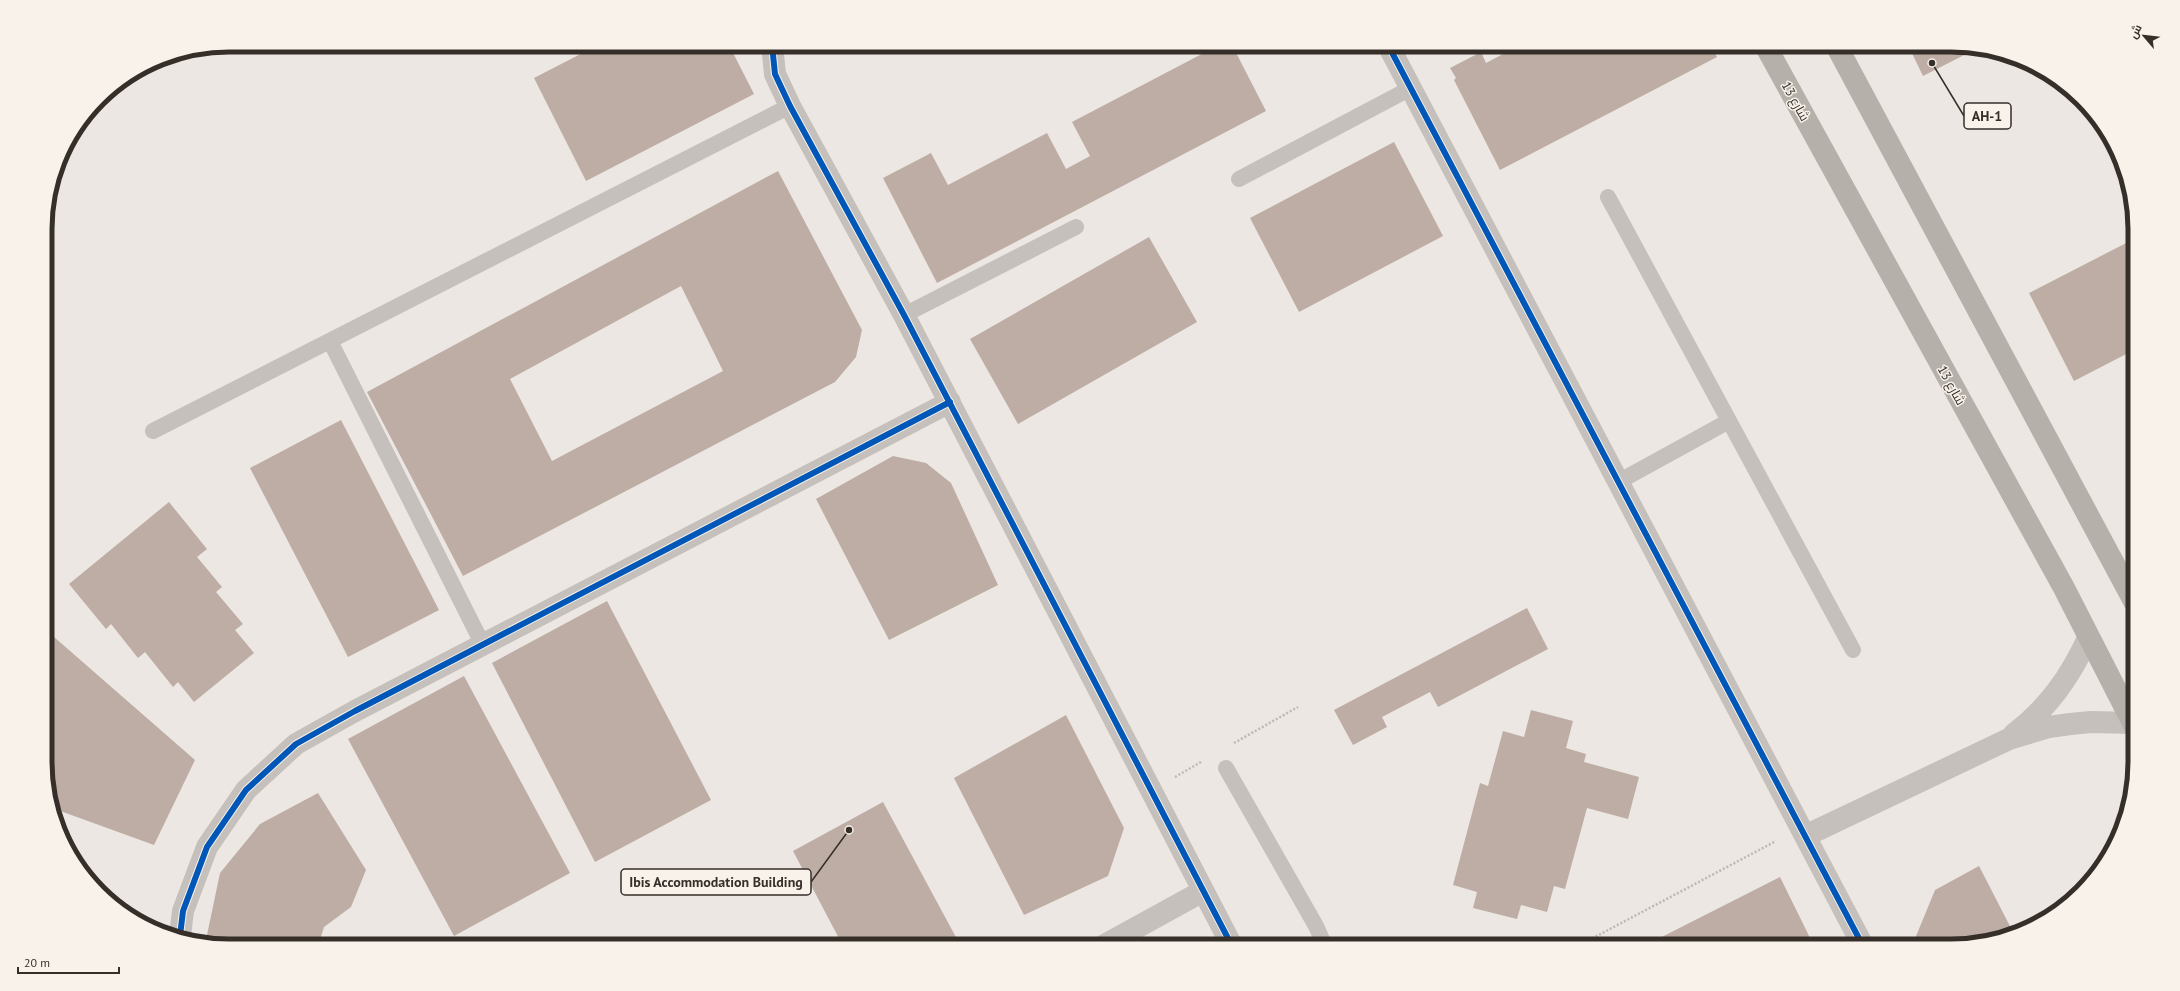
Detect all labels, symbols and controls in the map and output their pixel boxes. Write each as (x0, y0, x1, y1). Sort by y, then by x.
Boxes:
north arrow (2124, 16, 2164, 56)
text: ش (2126, 22, 2145, 41)
street label: شارع 13 (1778, 78, 1813, 124)
callout: AH-1 (1964, 103, 2011, 129)
text: AH-1 (1972, 107, 2002, 125)
street label: شارع 13 (1934, 362, 1969, 408)
callout: Ibis Accommodation Building (621, 869, 811, 895)
text: Ibis Accommodation Building (629, 873, 803, 891)
scale bar (18, 949, 119, 975)
text: 20 m (24, 955, 50, 970)

